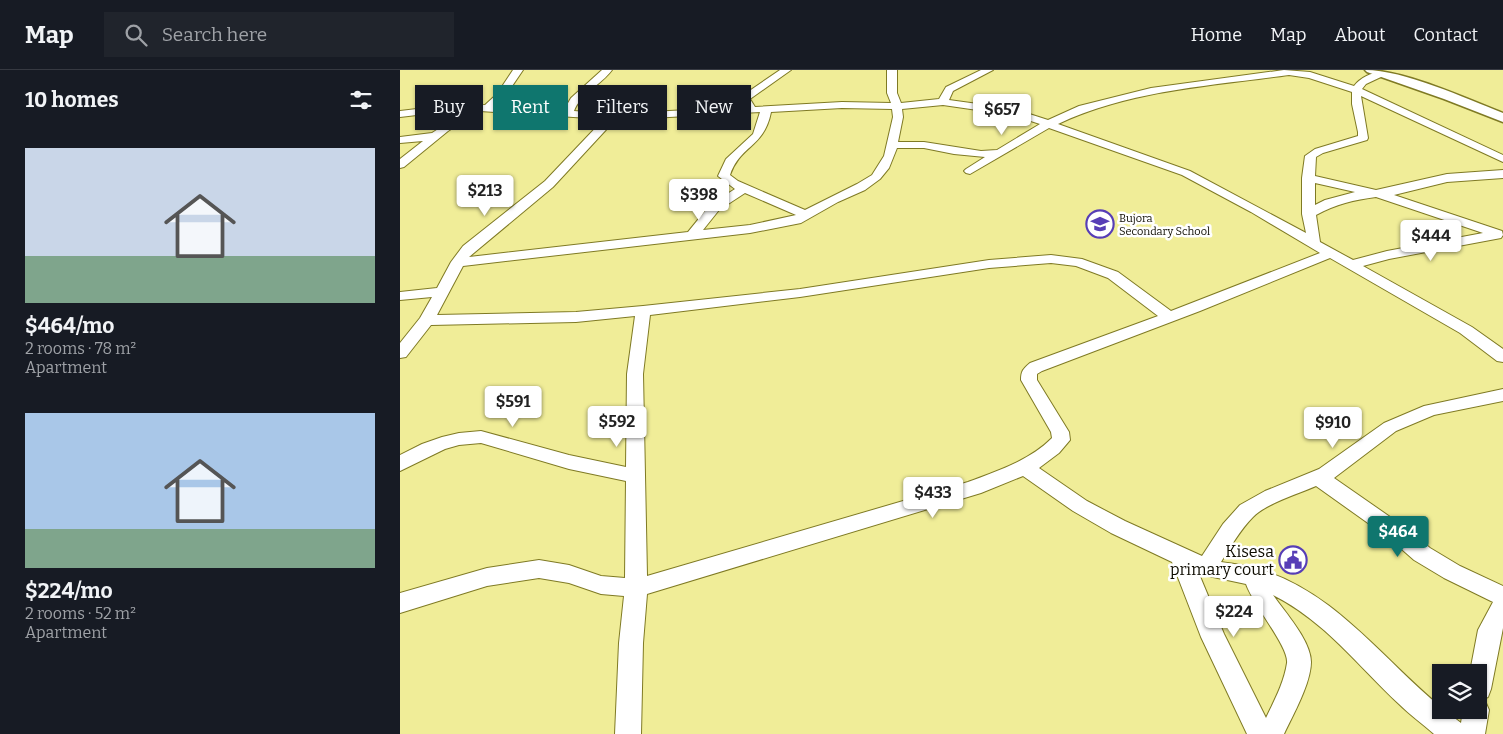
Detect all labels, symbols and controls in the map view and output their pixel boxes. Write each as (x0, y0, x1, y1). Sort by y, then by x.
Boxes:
search box (104, 12, 454, 57)
text: Map (25, 21, 74, 49)
icon: search (122, 21, 150, 49)
text: Search here (162, 23, 267, 46)
text: Home (1191, 24, 1242, 46)
text: Map (1270, 24, 1306, 46)
text: About (1334, 24, 1385, 46)
text: Contact (1413, 24, 1478, 46)
chip: Buy (415, 85, 483, 130)
chip: Rent (493, 85, 568, 130)
chip: Filters (578, 85, 667, 130)
chip: New (677, 85, 751, 130)
icon: filters (347, 86, 375, 114)
text: 10 homes (25, 87, 119, 113)
pin: $657 (972, 93, 1032, 136)
text: $657 (984, 100, 1020, 119)
pin: $213 (455, 174, 515, 217)
pin: $398 (669, 178, 729, 221)
icon: home (155, 181, 245, 271)
text: $213 (468, 181, 502, 200)
text: $398 (680, 185, 718, 204)
school or university icon: Bujora Secondary School (1085, 209, 1115, 239)
place label: Bujora Secondary School (1119, 212, 1210, 238)
pin: $444 (1401, 220, 1461, 262)
text: $444 (1411, 226, 1451, 245)
text: $464/mo (25, 313, 114, 339)
text: 2 rooms · 78 m² (25, 339, 136, 358)
text: Apartment (25, 358, 107, 377)
pin: $591 (483, 386, 543, 428)
text: $591 (496, 392, 530, 411)
pin: $592 (587, 406, 647, 448)
pin: $910 (1303, 406, 1363, 449)
text: $592 (599, 412, 635, 431)
text: $910 (1315, 413, 1351, 432)
icon: home (155, 446, 245, 536)
pin: $433 (903, 476, 963, 519)
text: $433 (914, 483, 952, 502)
pin: $464 (1368, 516, 1428, 558)
text: $464 (1379, 522, 1417, 541)
place label: Kisesa primary court (1170, 542, 1274, 579)
public building icon: Kisesa primary court (1278, 545, 1308, 575)
text: $224/mo (25, 578, 113, 604)
pin: $224 (1204, 596, 1264, 638)
text: $224 (1215, 602, 1253, 621)
text: 2 rooms · 52 m² (25, 604, 136, 623)
text: Apartment (25, 623, 107, 642)
map controls (1432, 664, 1487, 719)
button: layers (1432, 664, 1487, 719)

